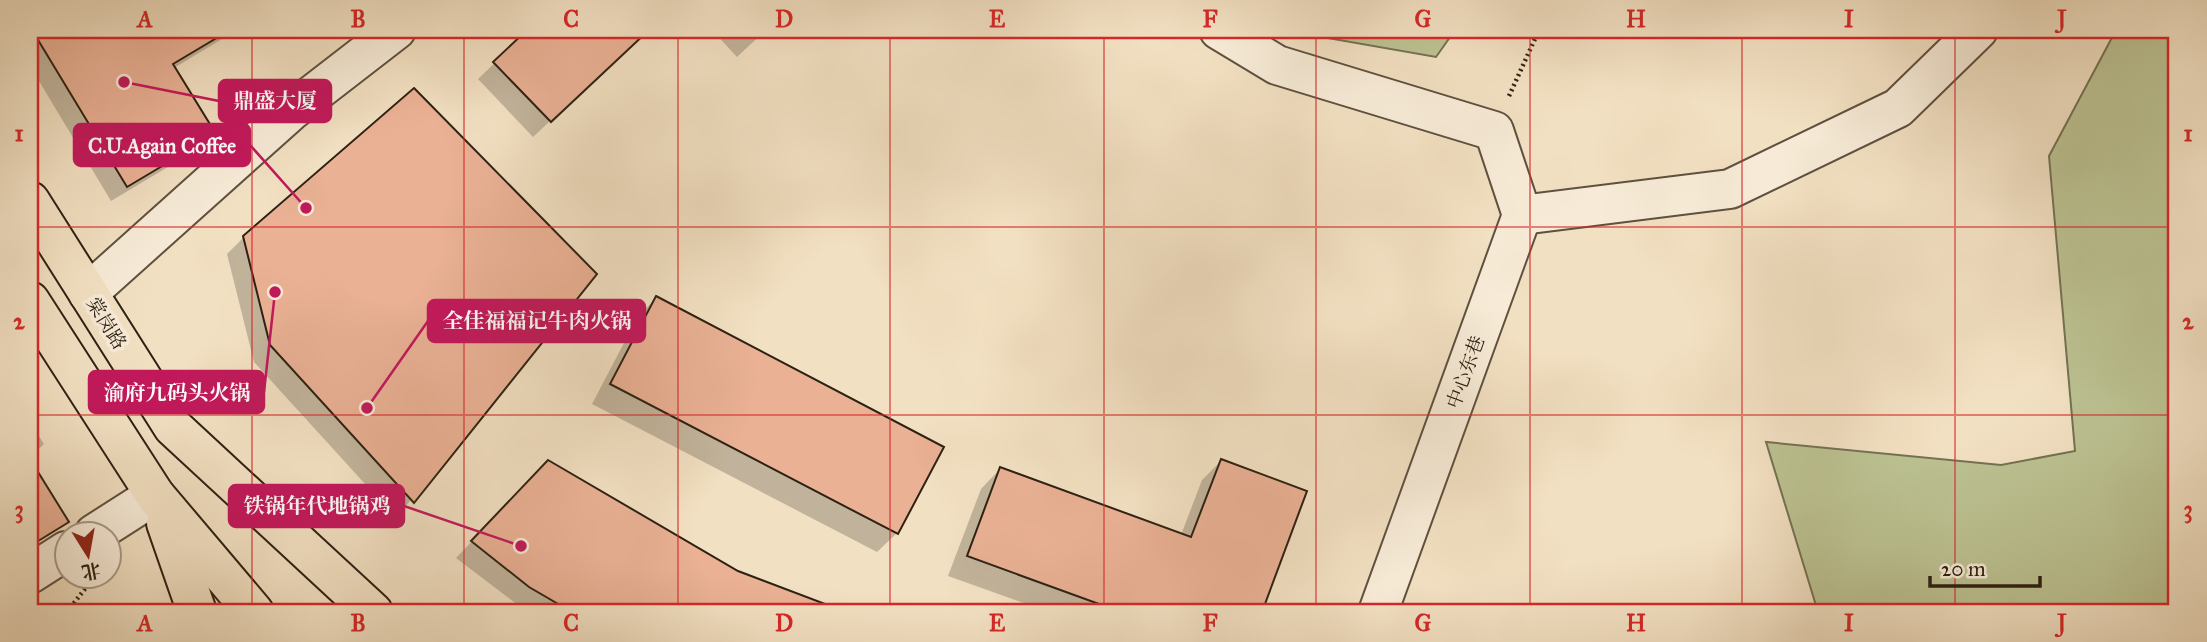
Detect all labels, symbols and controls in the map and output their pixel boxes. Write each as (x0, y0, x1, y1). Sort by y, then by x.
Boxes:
text: A (135, 5, 153, 33)
text: B (350, 5, 366, 33)
text: C (563, 5, 579, 33)
text: D (775, 5, 793, 33)
text: E (989, 5, 1006, 33)
text: F (1202, 5, 1218, 33)
text: G (1415, 5, 1432, 33)
text: H (1626, 5, 1646, 33)
text: I (1844, 5, 1854, 33)
text: J (2054, 5, 2067, 34)
callout: 鼎盛大厦 (219, 80, 331, 122)
text: 鼎盛大厦 (233, 88, 317, 114)
text: 1 (14, 119, 24, 147)
text: 1 (2183, 119, 2193, 147)
callout: C.U.Again Coffee (74, 124, 250, 166)
text: C.U.Again Coffee (88, 133, 236, 159)
street label: 棠岗路 (82, 293, 131, 354)
callout: 全佳福福记牛肉火锅 (428, 300, 645, 342)
text: 2 (13, 307, 25, 335)
text: 2 (2182, 307, 2194, 335)
text: 全佳福福记牛肉火锅 (443, 308, 632, 334)
street label: 中心东巷 (1442, 333, 1489, 412)
callout: 渝府九码头火锅 (89, 371, 264, 413)
text: 渝府九码头火锅 (104, 380, 251, 406)
callout: 铁锅年代地锅鸡 (229, 485, 404, 527)
text: 铁锅年代地锅鸡 (244, 493, 391, 519)
text: 3 (14, 495, 24, 524)
text: 3 (2183, 495, 2193, 524)
north arrow (52, 520, 122, 590)
scale bar (1930, 544, 2041, 588)
text: 20 m (1941, 556, 1986, 582)
text: 北 (80, 558, 103, 584)
text: A (135, 609, 153, 637)
text: B (350, 609, 366, 637)
text: C (563, 609, 579, 637)
text: D (775, 609, 793, 637)
text: E (989, 609, 1006, 637)
text: F (1202, 609, 1218, 637)
text: G (1415, 609, 1432, 637)
text: H (1626, 609, 1646, 637)
text: I (1844, 609, 1854, 637)
text: J (2054, 609, 2067, 638)

